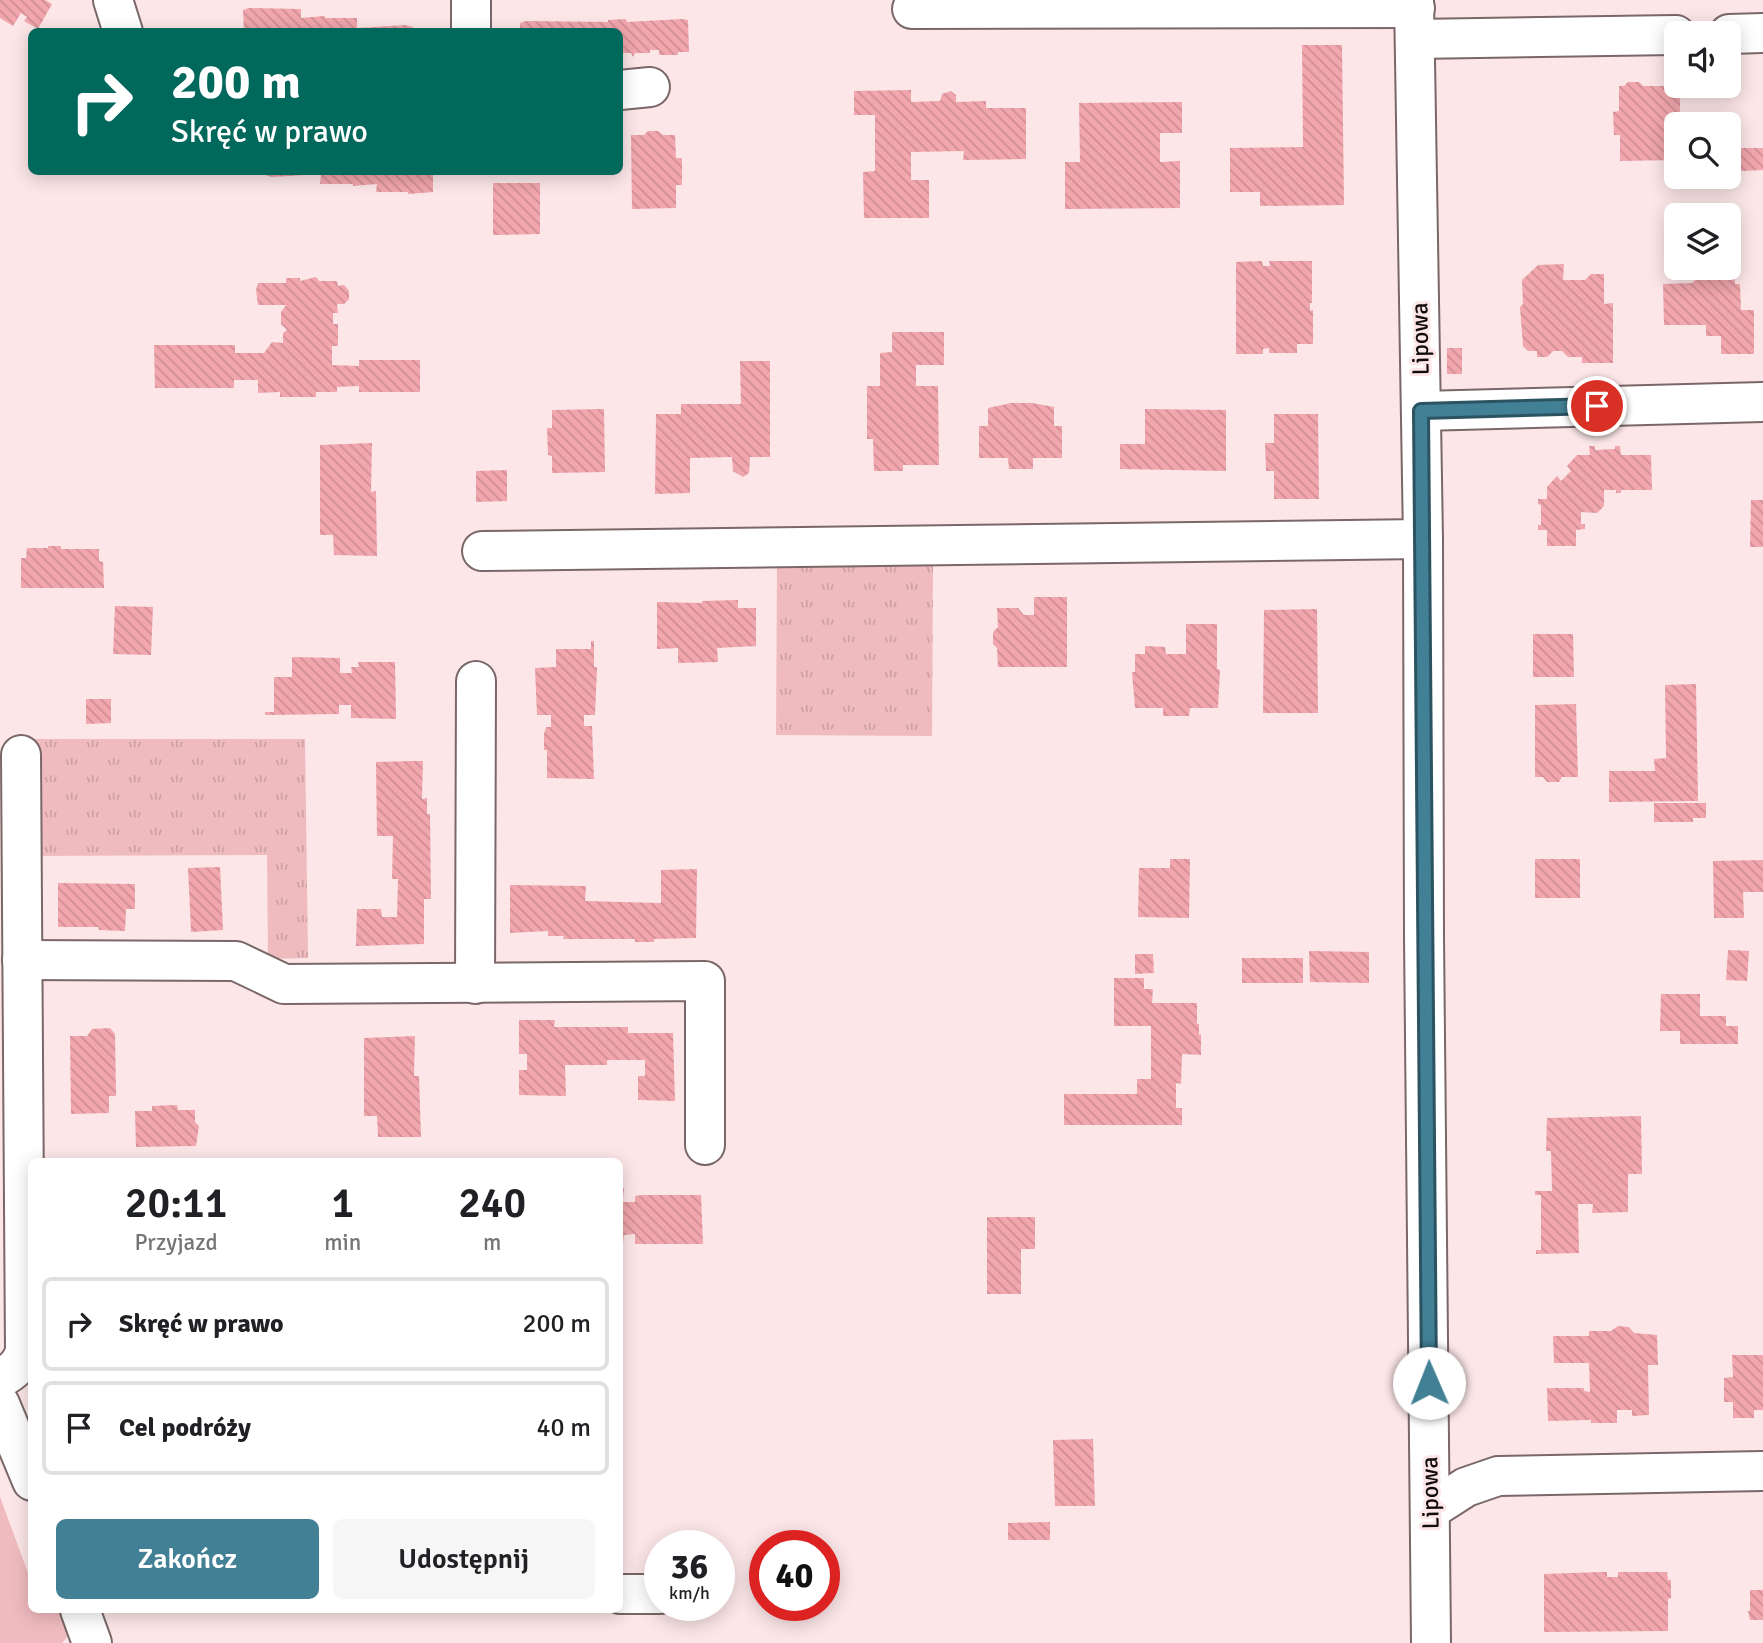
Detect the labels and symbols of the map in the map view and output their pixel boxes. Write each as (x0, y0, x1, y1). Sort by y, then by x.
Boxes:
street label: Lipowa (1404, 302, 1436, 376)
pin (1567, 376, 1627, 436)
position arrow (1392, 1346, 1466, 1420)
street label: Lipowa (1414, 1456, 1446, 1530)
speed limit sign: 40 (749, 1530, 840, 1621)

